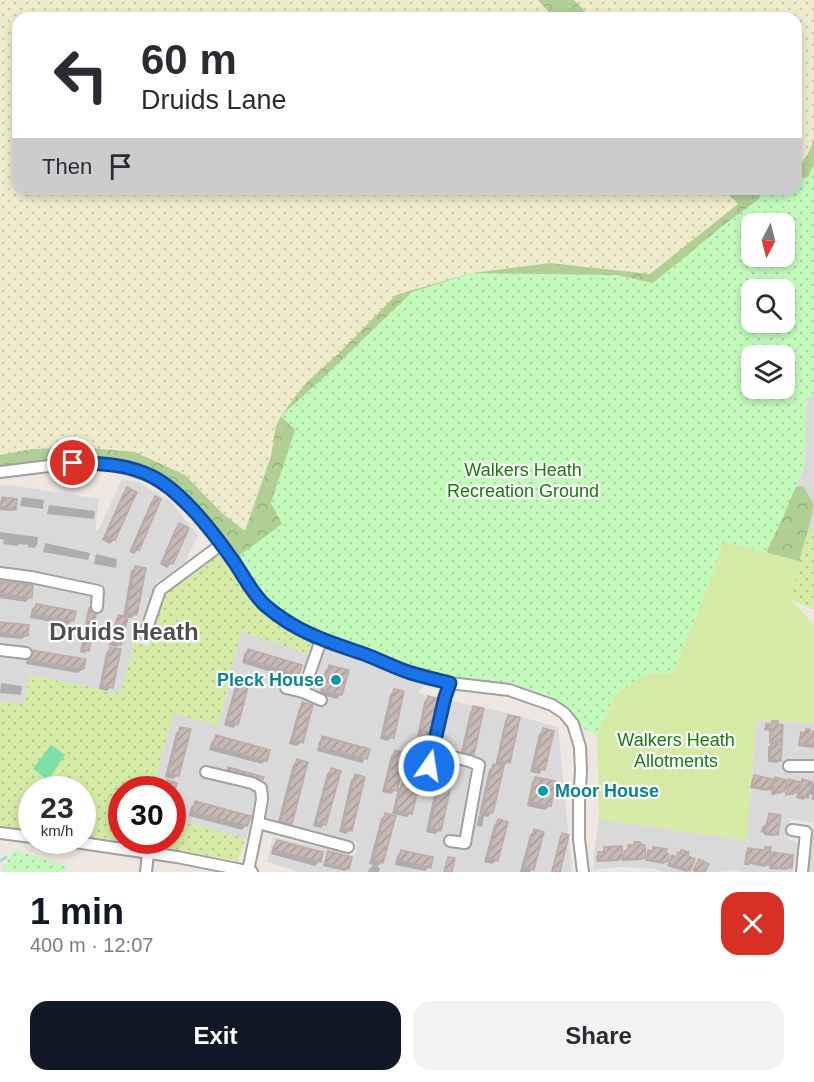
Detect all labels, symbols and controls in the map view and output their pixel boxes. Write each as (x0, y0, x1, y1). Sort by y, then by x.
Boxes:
icon: left (42, 36, 120, 114)
text: 60 m (141, 36, 237, 83)
text: Druids Lane (141, 85, 287, 115)
icon: arrive (104, 150, 137, 183)
text: Then (42, 154, 92, 179)
north arrow (741, 213, 795, 267)
map controls (741, 213, 795, 399)
button: search (741, 279, 795, 333)
button: layers (741, 345, 795, 399)
pin (47, 437, 98, 488)
icon: arrive (56, 446, 89, 479)
park label: Walkers Heath Recreation Ground (447, 460, 599, 501)
district label: Druids Heath (49, 618, 199, 645)
place label: Pleck House (217, 670, 324, 690)
marker: Pleck House (329, 673, 343, 687)
park label: Walkers Heath Allotments (617, 730, 735, 771)
position arrow (397, 734, 461, 798)
speed limit sign: 30 (108, 776, 186, 854)
place label: Moor House (555, 781, 659, 801)
marker: Moor House (536, 784, 550, 798)
text: 23 (40, 791, 74, 824)
text: km/h (41, 822, 73, 839)
text: 1 min (30, 891, 124, 932)
button: close (721, 892, 784, 955)
text: 400 m · 12:07 (30, 934, 153, 956)
button: Exit (30, 1001, 401, 1070)
button: Share (413, 1001, 784, 1070)

